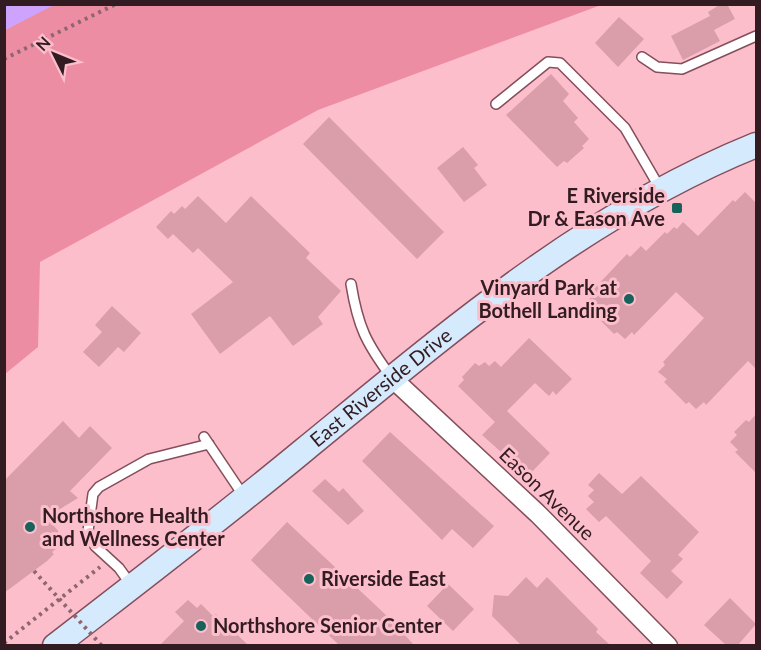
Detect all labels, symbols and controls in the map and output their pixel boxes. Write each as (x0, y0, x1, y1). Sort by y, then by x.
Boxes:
north arrow (24, 24, 84, 84)
text: N (32, 32, 54, 54)
place label: E Riverside Dr & Eason Ave (527, 183, 665, 230)
marker: E Riverside Dr & Eason Ave (670, 201, 684, 215)
place label: Vinyard Park at Bothell Landing (478, 275, 618, 322)
marker: Vinyard Park at Bothell Landing (622, 292, 636, 306)
street label: East Riverside Drive (305, 322, 456, 451)
street label: Eason Avenue (495, 442, 600, 545)
place label: Northshore Health and Wellness Center (42, 503, 225, 550)
marker: Northshore Health and Wellness Center (23, 520, 37, 534)
place label: Riverside East (321, 566, 446, 590)
marker: Riverside East (302, 572, 316, 586)
place label: Northshore Senior Center (213, 613, 442, 637)
marker: Northshore Senior Center (194, 619, 208, 633)

